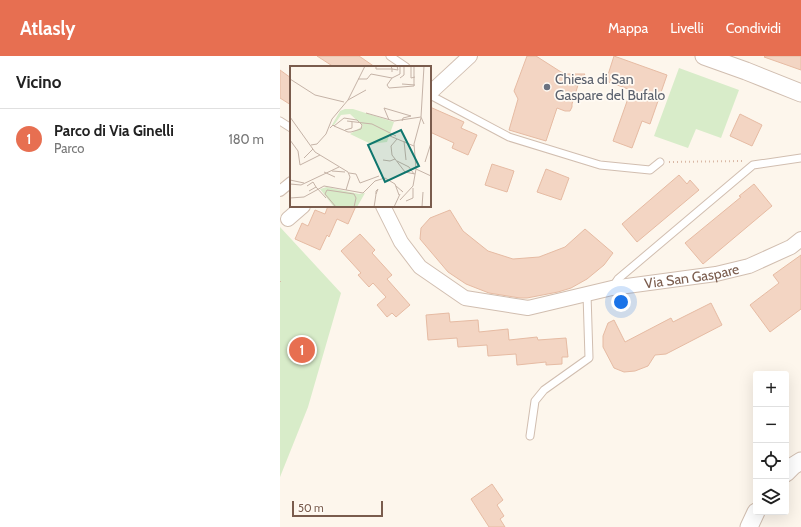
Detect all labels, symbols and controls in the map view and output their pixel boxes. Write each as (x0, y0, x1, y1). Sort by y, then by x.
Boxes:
text: Atlasly (20, 17, 76, 40)
text: Mappa (608, 19, 648, 37)
text: Livelli (670, 19, 704, 37)
text: Condividi (726, 19, 781, 37)
inset map (290, 66, 431, 207)
place label: Chiesa di San Gaspare del Bufalo (555, 70, 666, 104)
text: Vicino (16, 72, 61, 92)
marker: Chiesa di San Gaspare del Bufalo (542, 82, 552, 92)
text: Parco di Via Ginelli (54, 122, 174, 140)
text: 1 (27, 131, 31, 147)
text: 180 m (228, 131, 264, 147)
text: Parco (54, 140, 84, 156)
street label: Via San Gaspare (643, 260, 741, 293)
your location (611, 292, 631, 312)
pin: 1 (289, 335, 315, 365)
map controls (753, 371, 789, 515)
button: + (753, 371, 789, 407)
button: − (753, 407, 789, 443)
button: locate (753, 443, 789, 479)
button: layers (753, 479, 789, 515)
scale bar (292, 499, 383, 518)
text: 50 m (298, 501, 324, 515)

